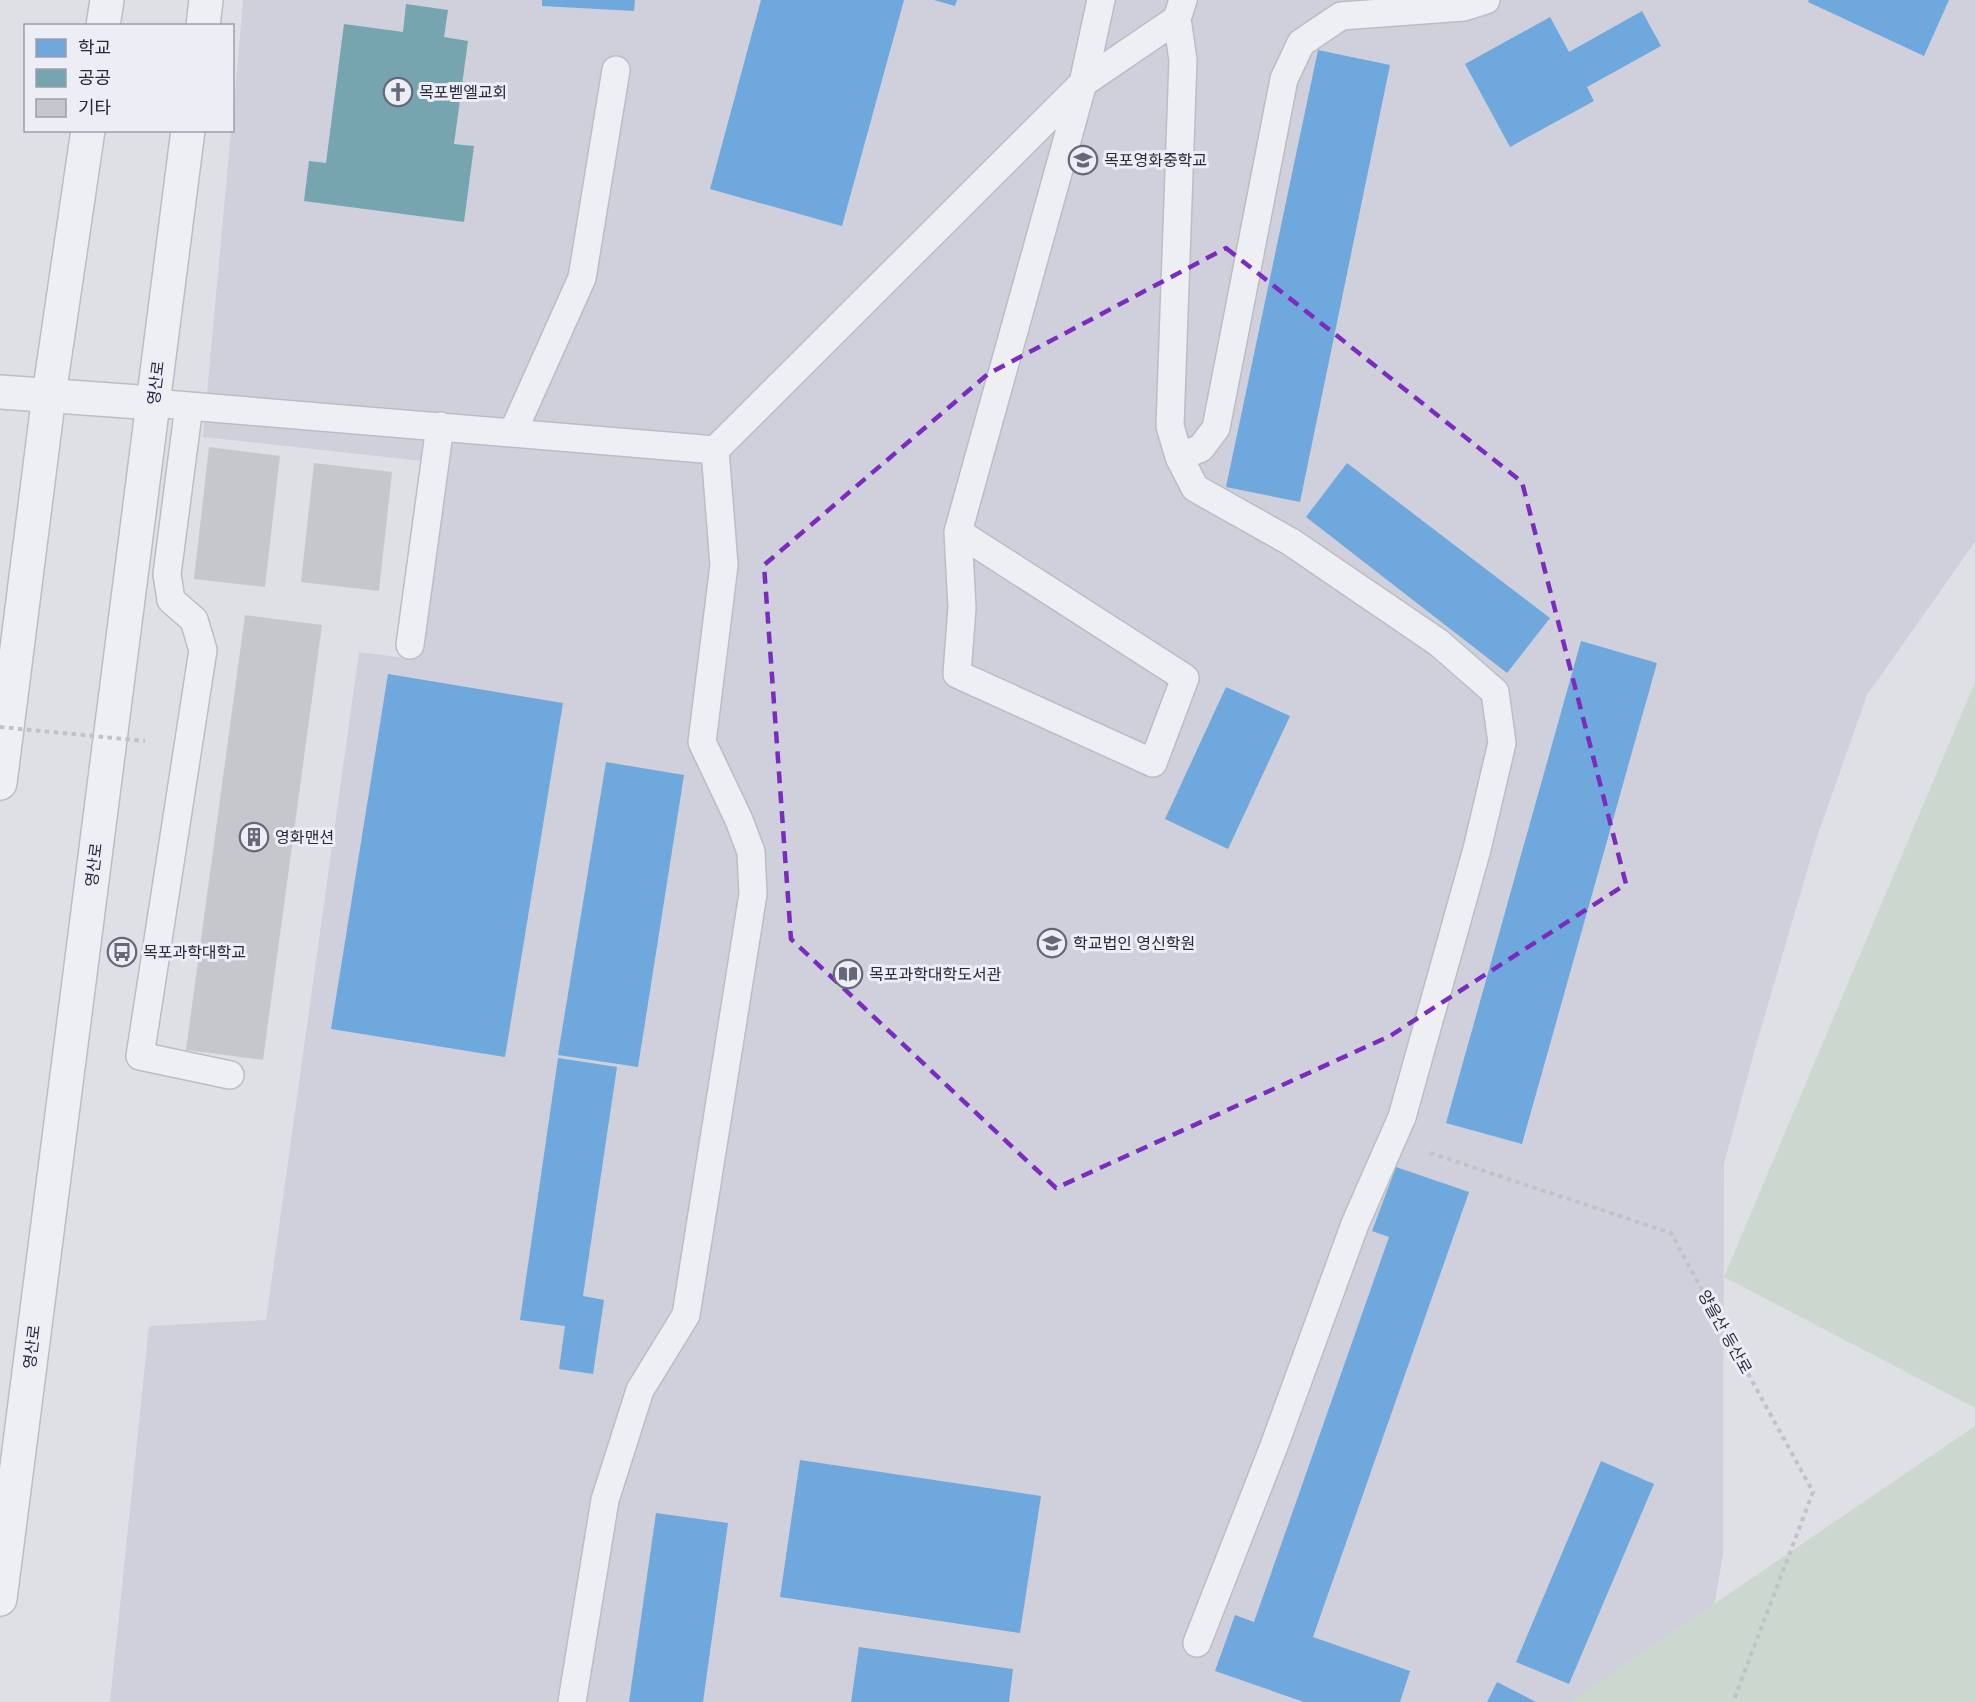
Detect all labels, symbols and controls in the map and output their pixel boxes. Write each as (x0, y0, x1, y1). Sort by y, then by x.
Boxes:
legend (24, 24, 234, 132)
text: 학교 (78, 38, 111, 58)
text: 공공 (78, 68, 111, 88)
church icon: 목포벧엘교회 (382, 76, 414, 108)
place label: 목포벧엘교회 (419, 84, 507, 101)
text: 기타 (78, 98, 112, 118)
school or university icon: 목포영화중학교 (1067, 144, 1099, 176)
place label: 목포영화중학교 (1104, 152, 1207, 169)
street label: 영산로 (145, 360, 167, 406)
building icon: 영화맨션 (238, 821, 270, 853)
place label: 영화맨션 (275, 829, 334, 846)
street label: 영산로 (83, 842, 105, 888)
school or university icon: 학교법인 영신학원 (1036, 927, 1068, 959)
place label: 학교법인 영신학원 (1073, 935, 1195, 952)
bus stop icon: 목포과학대학교 (106, 936, 138, 968)
place label: 목포과학대학교 (143, 944, 246, 961)
library icon: 목포과학대학도서관 (832, 958, 864, 990)
place label: 목포과학대학도서관 (869, 966, 1002, 983)
street label: 양을산 등산로 (1695, 1287, 1755, 1377)
street label: 영산로 (21, 1324, 43, 1370)

